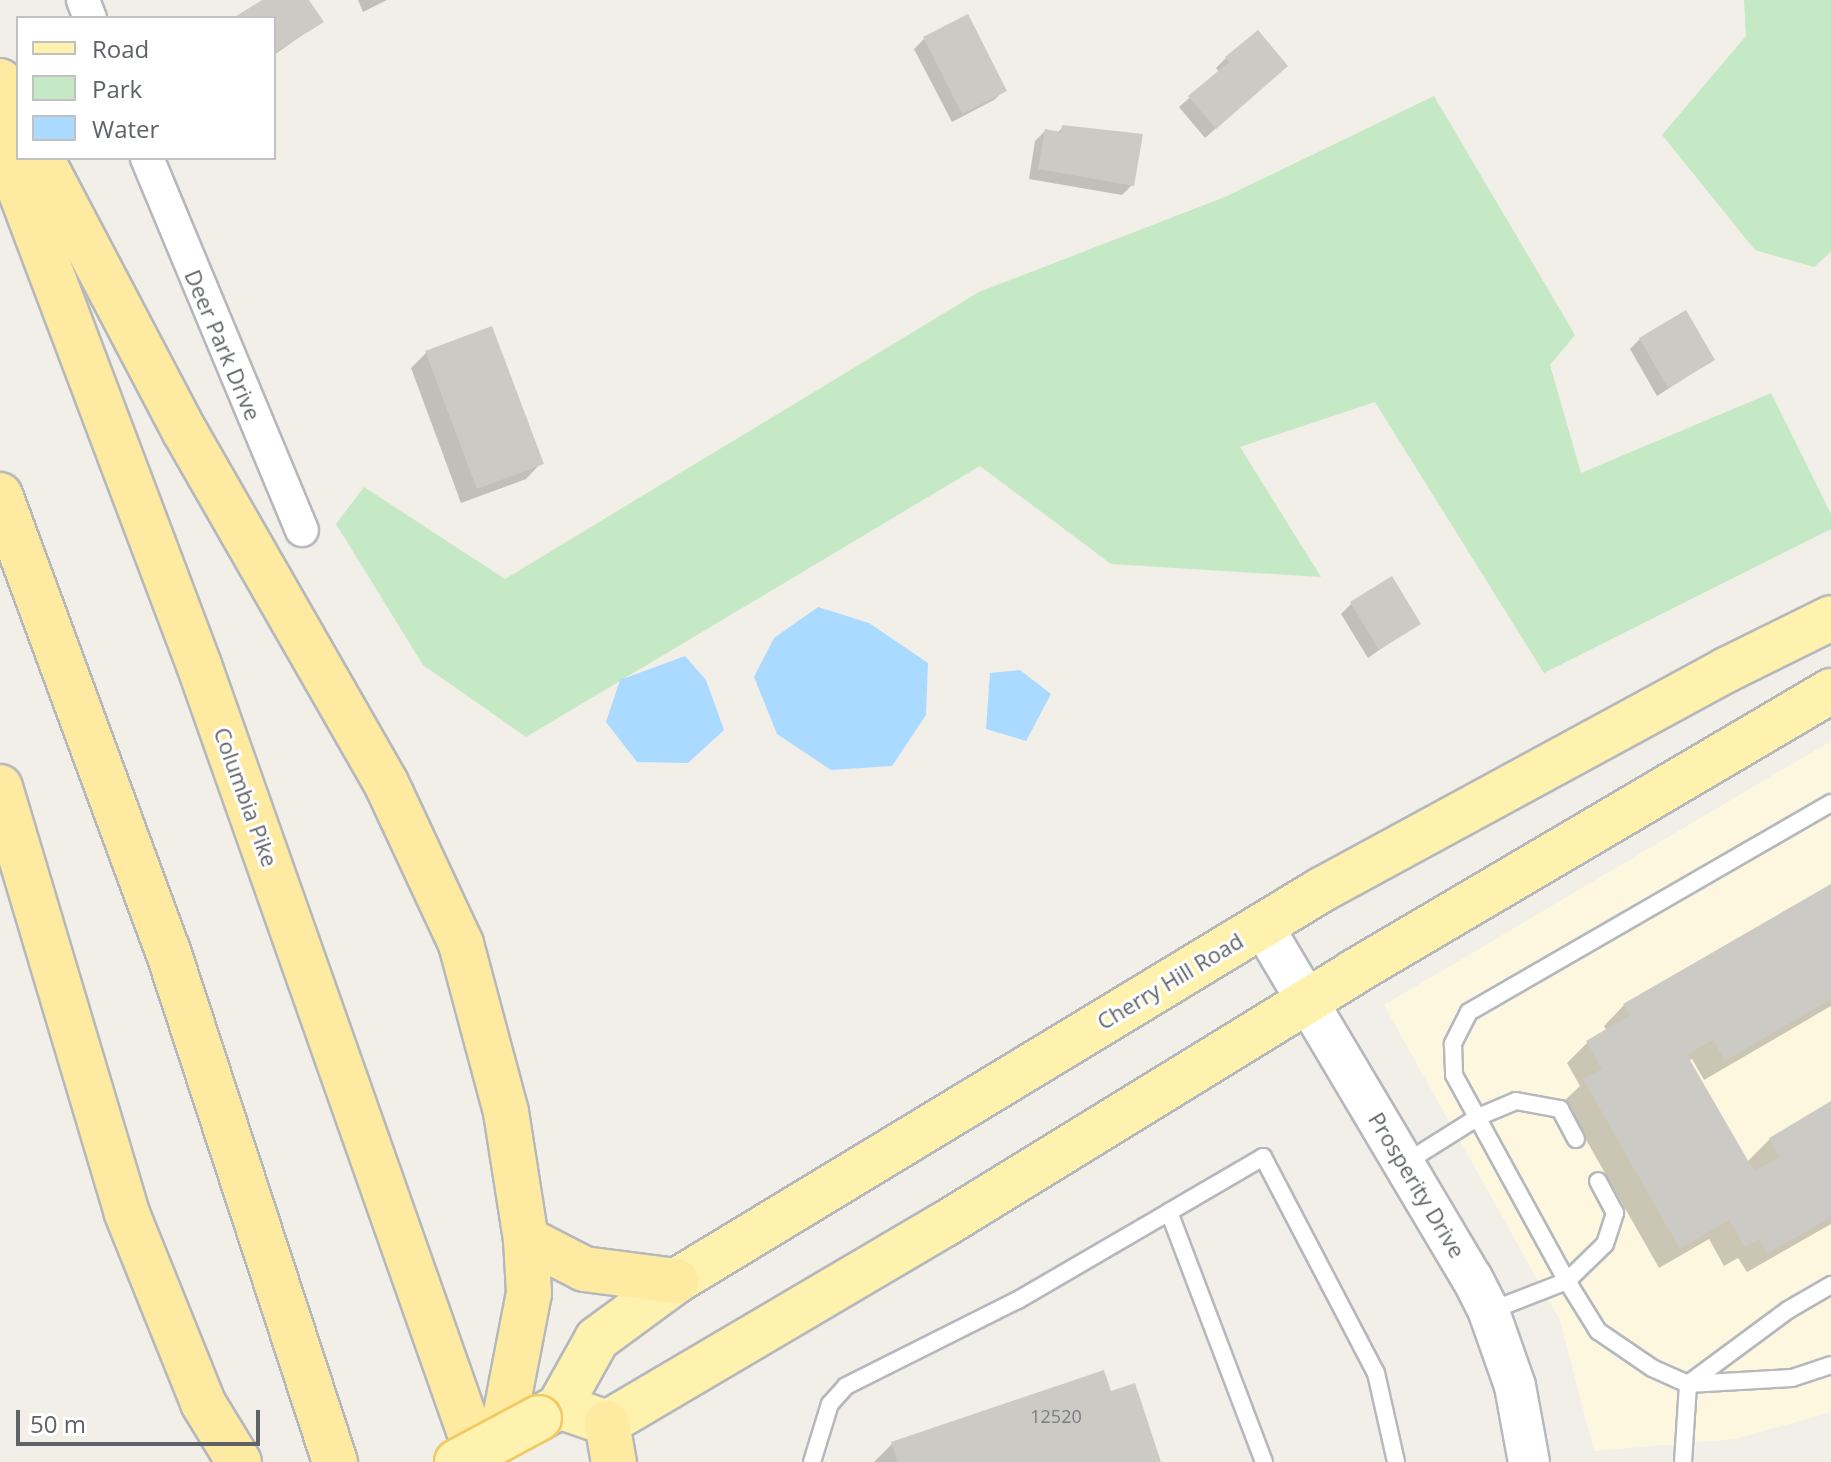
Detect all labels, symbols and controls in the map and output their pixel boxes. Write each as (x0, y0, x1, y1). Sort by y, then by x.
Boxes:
legend (16, 16, 276, 160)
text: Road (92, 32, 149, 65)
text: Park (92, 72, 142, 105)
text: Water (92, 112, 159, 145)
street label: Deer Park Drive (179, 266, 267, 424)
street label: Columbia Pike (209, 724, 283, 870)
street label: Cherry Hill Road (1092, 927, 1248, 1035)
street label: Prosperity Drive (1363, 1108, 1471, 1262)
scale bar (20, 1394, 264, 1444)
house number: 12520 (1030, 1405, 1082, 1427)
text: 50 m (30, 1407, 86, 1440)

